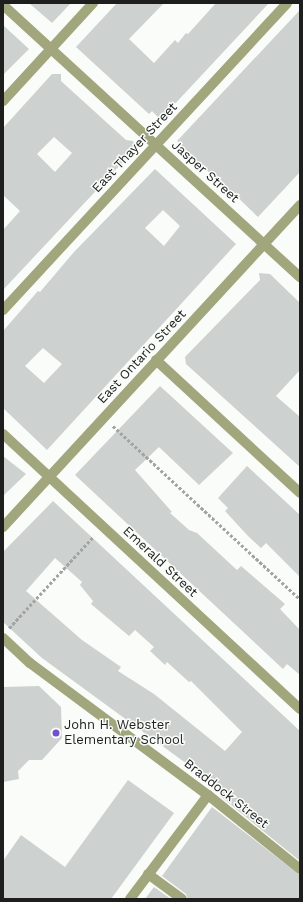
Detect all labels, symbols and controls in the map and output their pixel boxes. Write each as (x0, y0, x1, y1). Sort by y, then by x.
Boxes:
street label: East Thayer Street (89, 100, 181, 196)
street label: Jasper Street (168, 137, 242, 207)
street label: East Ontario Street (94, 307, 190, 407)
street label: Emerald Street (119, 523, 201, 601)
place label: John H. Webster Elementary School (64, 718, 184, 749)
marker: John H. Webster Elementary School (51, 728, 61, 738)
street label: Braddock Street (181, 756, 271, 832)

